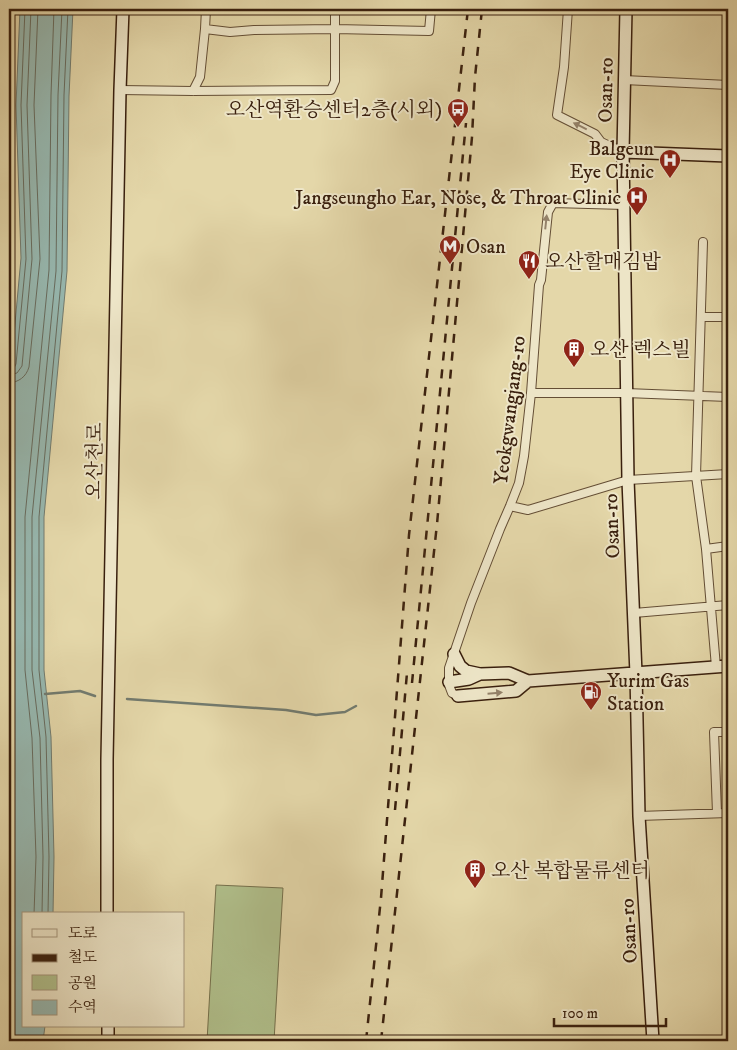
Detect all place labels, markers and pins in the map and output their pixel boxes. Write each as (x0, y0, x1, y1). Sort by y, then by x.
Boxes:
bus stop icon: 오산역환승센터2층(시외) (446, 97, 470, 128)
place label: 오산역환승센터2층(시외) (226, 98, 442, 123)
place label: Balgeun Eye Clinic (570, 137, 655, 185)
hospital icon: Balgeun Eye Clinic (658, 148, 682, 179)
hospital icon: Jangseungho Ear, Nose, & Throat Clinic (625, 185, 649, 216)
place label: Jangseungho Ear, Nose, & Throat Clinic (293, 186, 621, 211)
metro station icon: Osan (438, 234, 462, 265)
place label: Osan (466, 235, 506, 260)
restaurant icon: 오산할매김밥 (517, 249, 541, 280)
place label: 오산할매김밥 (545, 250, 662, 275)
building icon: 오산 렉스빌 (562, 337, 586, 368)
place label: 오산 렉스빌 (590, 338, 691, 363)
place label: Yurim Gas Station (607, 669, 689, 717)
fuel station icon: Yurim Gas Station (579, 680, 603, 711)
building icon: 오산 복합물류센터 (463, 858, 487, 889)
place label: 오산 복합물류센터 (491, 859, 650, 884)

